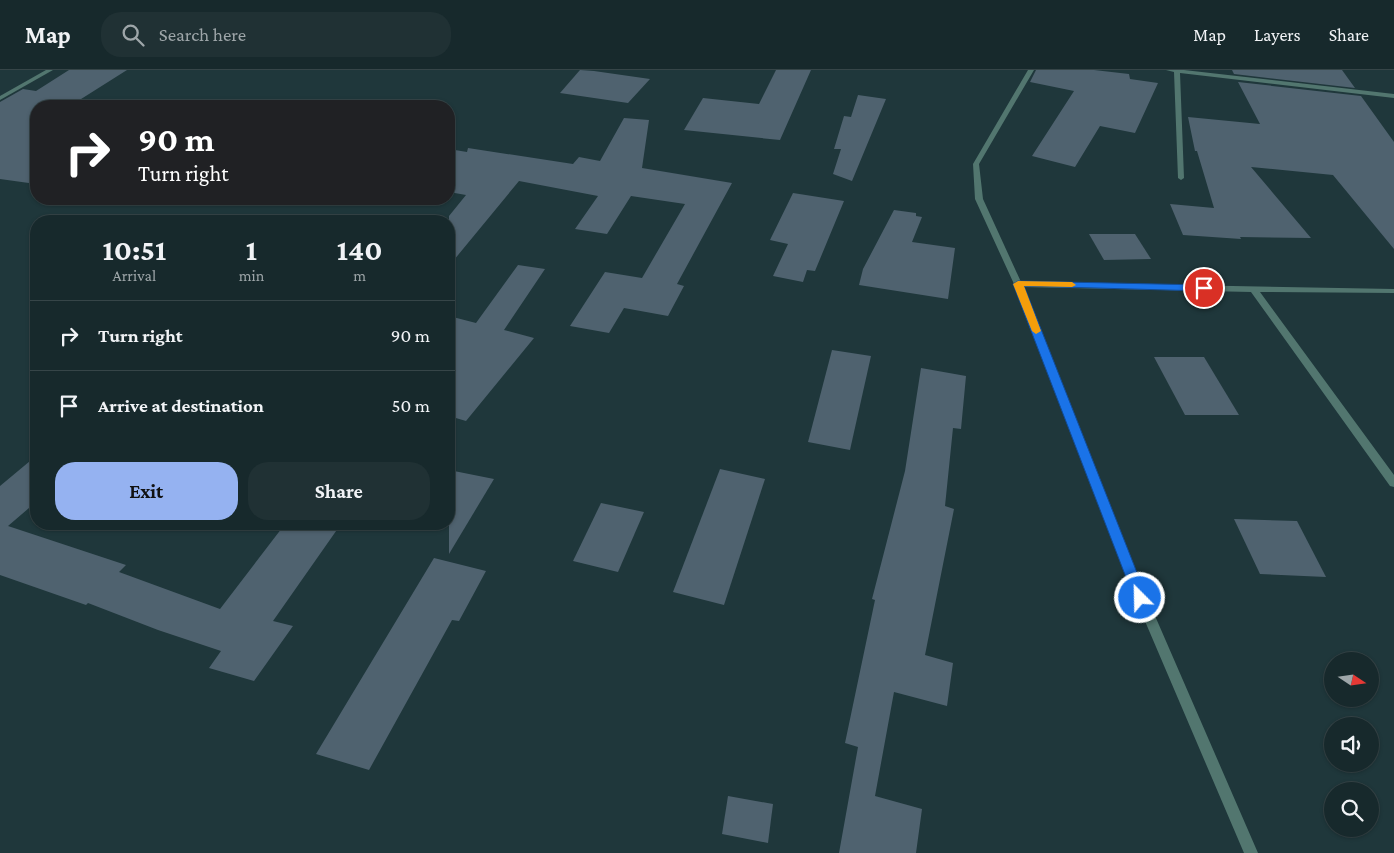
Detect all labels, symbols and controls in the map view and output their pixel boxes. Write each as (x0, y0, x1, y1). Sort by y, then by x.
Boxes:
search box (101, 12, 451, 57)
text: Map (25, 21, 71, 48)
icon: search (119, 21, 147, 49)
text: Search here (159, 24, 246, 45)
text: Map (1193, 25, 1226, 45)
text: Layers (1254, 25, 1301, 45)
text: Share (1329, 25, 1369, 45)
icon: right (55, 120, 120, 185)
text: 90 m (138, 120, 215, 159)
text: Turn right (138, 161, 229, 186)
text: 10:51 (103, 233, 166, 266)
text: 1 (246, 233, 257, 266)
text: 140 (337, 233, 382, 266)
text: Arrival (113, 267, 156, 284)
text: min (239, 267, 264, 284)
text: m (353, 267, 366, 284)
pin (1183, 267, 1225, 309)
icon: arrive (1190, 274, 1218, 302)
icon: right (55, 322, 83, 350)
text: Turn right (98, 325, 183, 346)
text: 90 m (391, 325, 430, 346)
icon: arrive (55, 392, 83, 420)
text: Arrive at destination (98, 395, 264, 416)
text: 50 m (391, 395, 430, 416)
button: Exit (55, 462, 238, 520)
button: Share (248, 462, 430, 520)
position arrow (1113, 571, 1165, 623)
north arrow (1324, 652, 1379, 708)
map controls (1324, 652, 1379, 837)
button: sound (1324, 717, 1379, 772)
button: search (1324, 782, 1379, 837)

